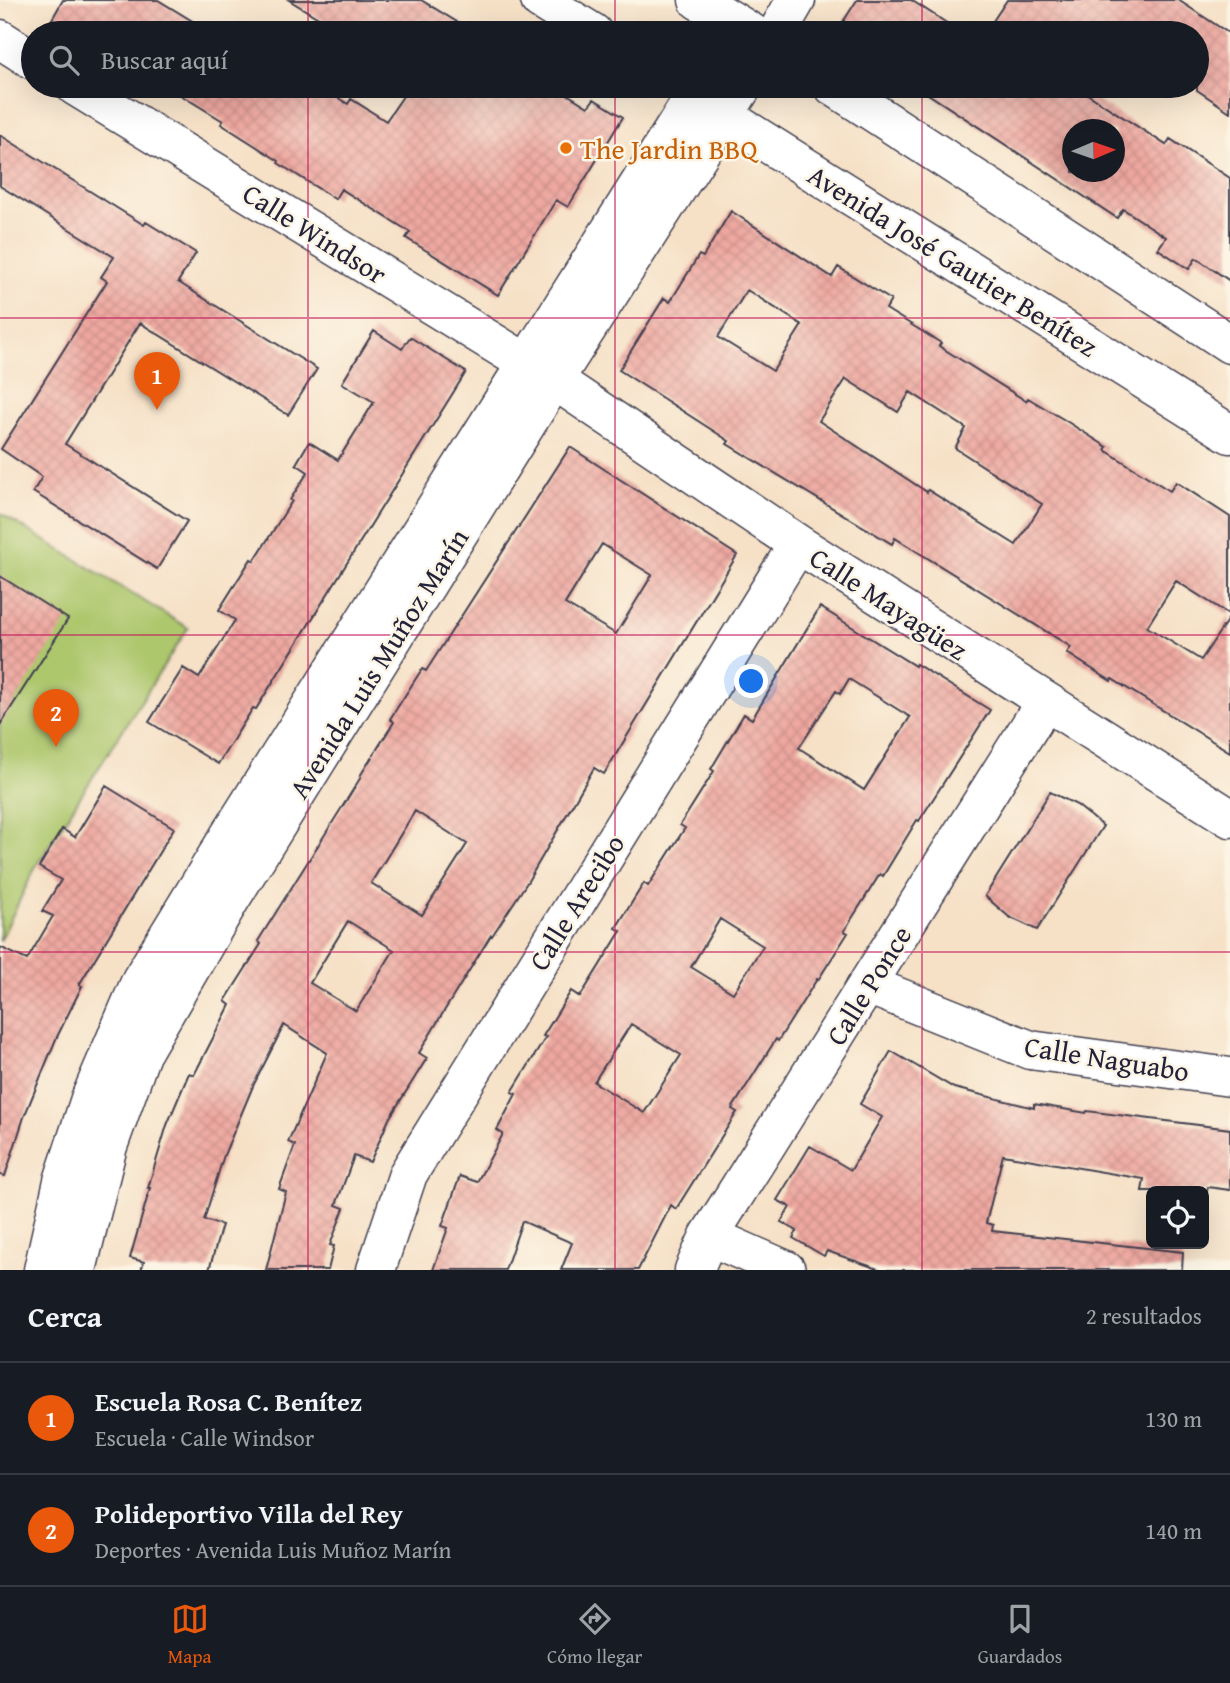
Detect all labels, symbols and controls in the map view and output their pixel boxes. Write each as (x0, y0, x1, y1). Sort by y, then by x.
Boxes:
search box (21, 21, 1209, 98)
text: Buscar aquí (101, 40, 228, 79)
icon: search (45, 41, 83, 79)
north arrow (1062, 119, 1125, 182)
place label: The Jardin BBQ (580, 128, 759, 169)
marker: The Jardin BBQ (558, 140, 574, 156)
street label: Avenida José Gautier Benítez (800, 154, 1106, 366)
street label: Calle Windsor (235, 172, 395, 294)
pin: 1 (134, 352, 180, 410)
street label: Avenida Luis Muñoz Marín (278, 520, 478, 806)
street label: Calle Mayagüez (802, 537, 976, 669)
your location (734, 664, 768, 698)
pin: 2 (33, 689, 79, 747)
street label: Calle Arecibo (518, 826, 634, 978)
street label: Calle Ponce (815, 917, 921, 1053)
street label: Calle Naguabo (1022, 1025, 1192, 1091)
map controls (1146, 1186, 1209, 1249)
button: locate (1146, 1186, 1209, 1249)
text: Cerca (28, 1294, 102, 1338)
text: 2 resultados (1086, 1299, 1202, 1332)
text: Escuela Rosa C. Benítez (95, 1382, 362, 1421)
text: 1 (45, 1402, 57, 1435)
text: 130 m (1145, 1402, 1202, 1435)
text: Escuela · Calle Windsor (95, 1421, 314, 1454)
text: Polideportivo Villa del Rey (95, 1494, 403, 1533)
text: 2 (45, 1514, 57, 1547)
text: 140 m (1145, 1514, 1202, 1547)
text: Deportes · Avenida Luis Muñoz Marín (95, 1533, 451, 1566)
tab: Mapa (168, 1600, 212, 1670)
tab: Cómo llegar (547, 1600, 642, 1670)
tab: Guardados (978, 1600, 1062, 1670)

